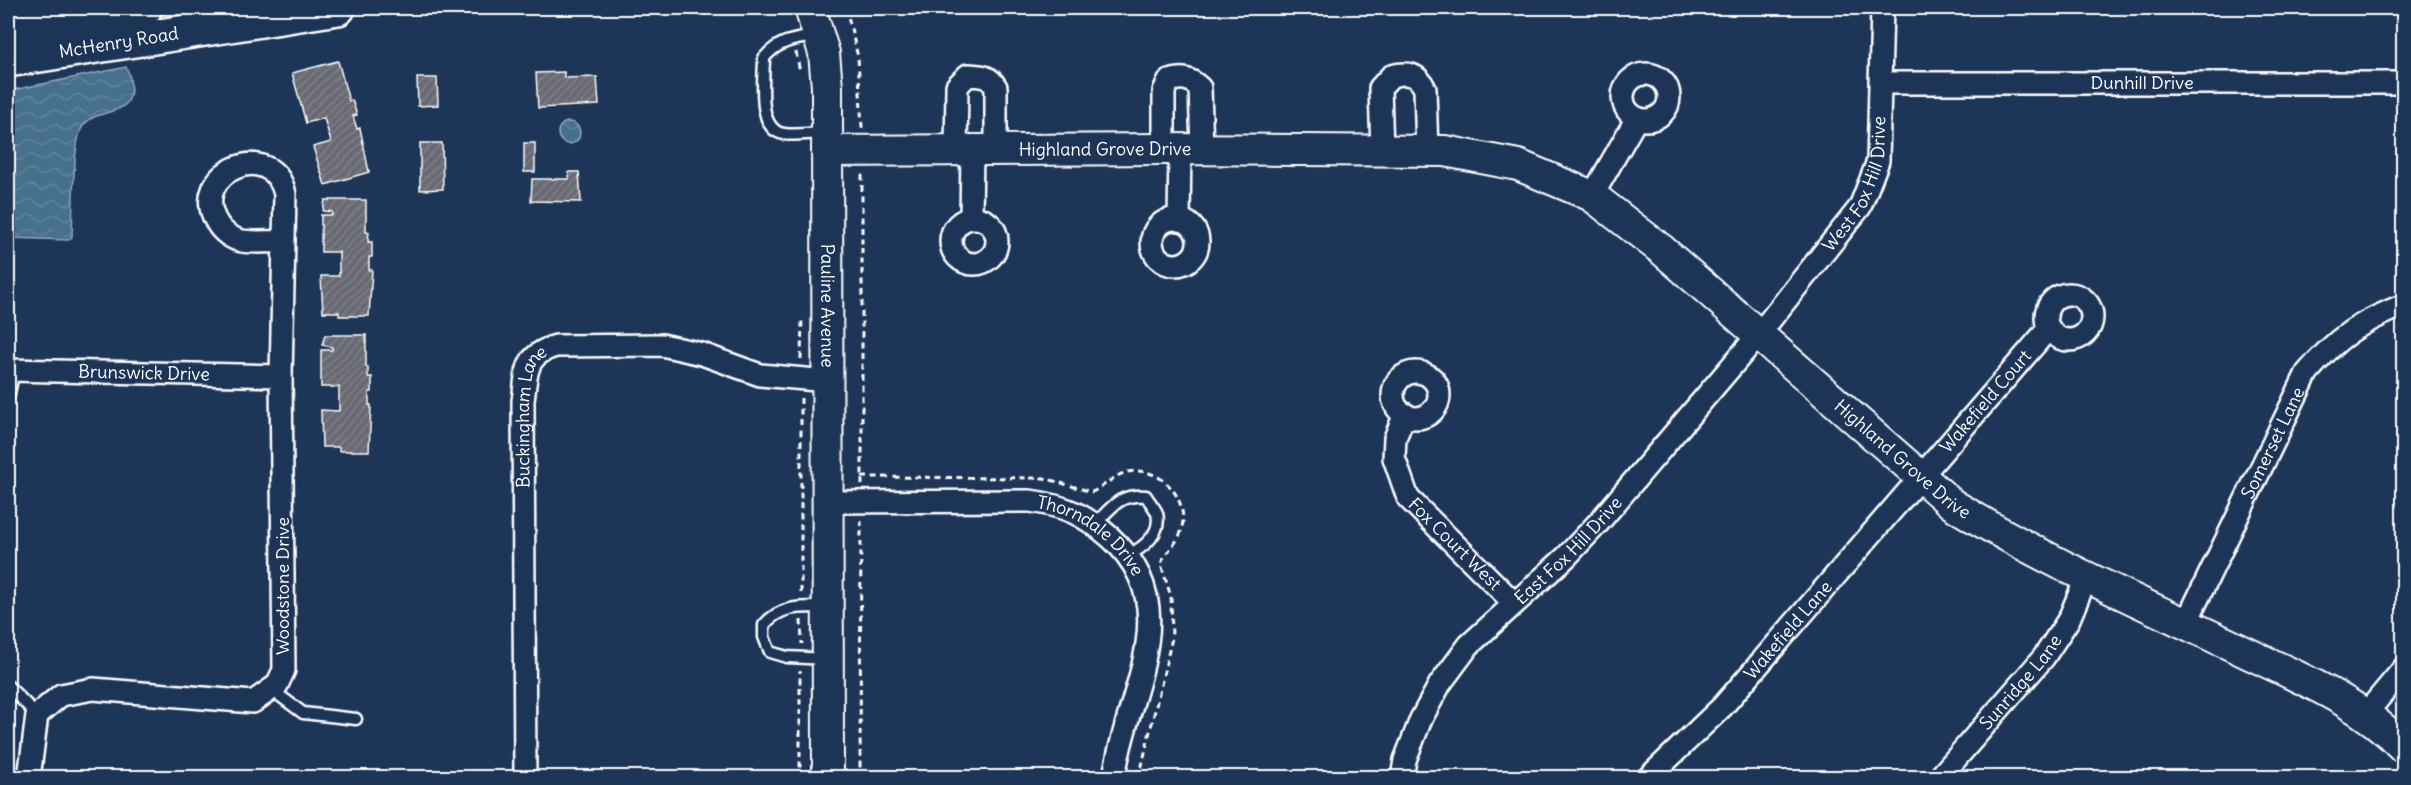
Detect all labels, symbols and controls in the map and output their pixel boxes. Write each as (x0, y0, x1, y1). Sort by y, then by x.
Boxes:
street label: McHenry Road (57, 21, 180, 63)
street label: Dunhill Drive (2090, 71, 2194, 94)
street label: West Fox Hill Drive (1817, 116, 1890, 256)
street label: Highland Grove Drive (1019, 137, 1191, 161)
street label: Pauline Avenue (816, 244, 839, 368)
street label: Buckingham Lane (511, 340, 551, 488)
street label: Wakefield Court (1934, 345, 2036, 458)
street label: Brunswick Drive (78, 360, 210, 385)
street label: Somerset Lane (2236, 383, 2309, 502)
street label: Highland Grove Drive (1830, 394, 1975, 524)
street label: Thorndale Drive (1035, 490, 1149, 580)
street label: East Fox Hill Drive (1509, 491, 1627, 609)
street label: Fox Court West (1403, 493, 1506, 595)
street label: Woodstone Drive (271, 517, 294, 655)
street label: Wakefield Lane (1739, 576, 1837, 684)
street label: Sunridge Lane (1974, 630, 2067, 734)

